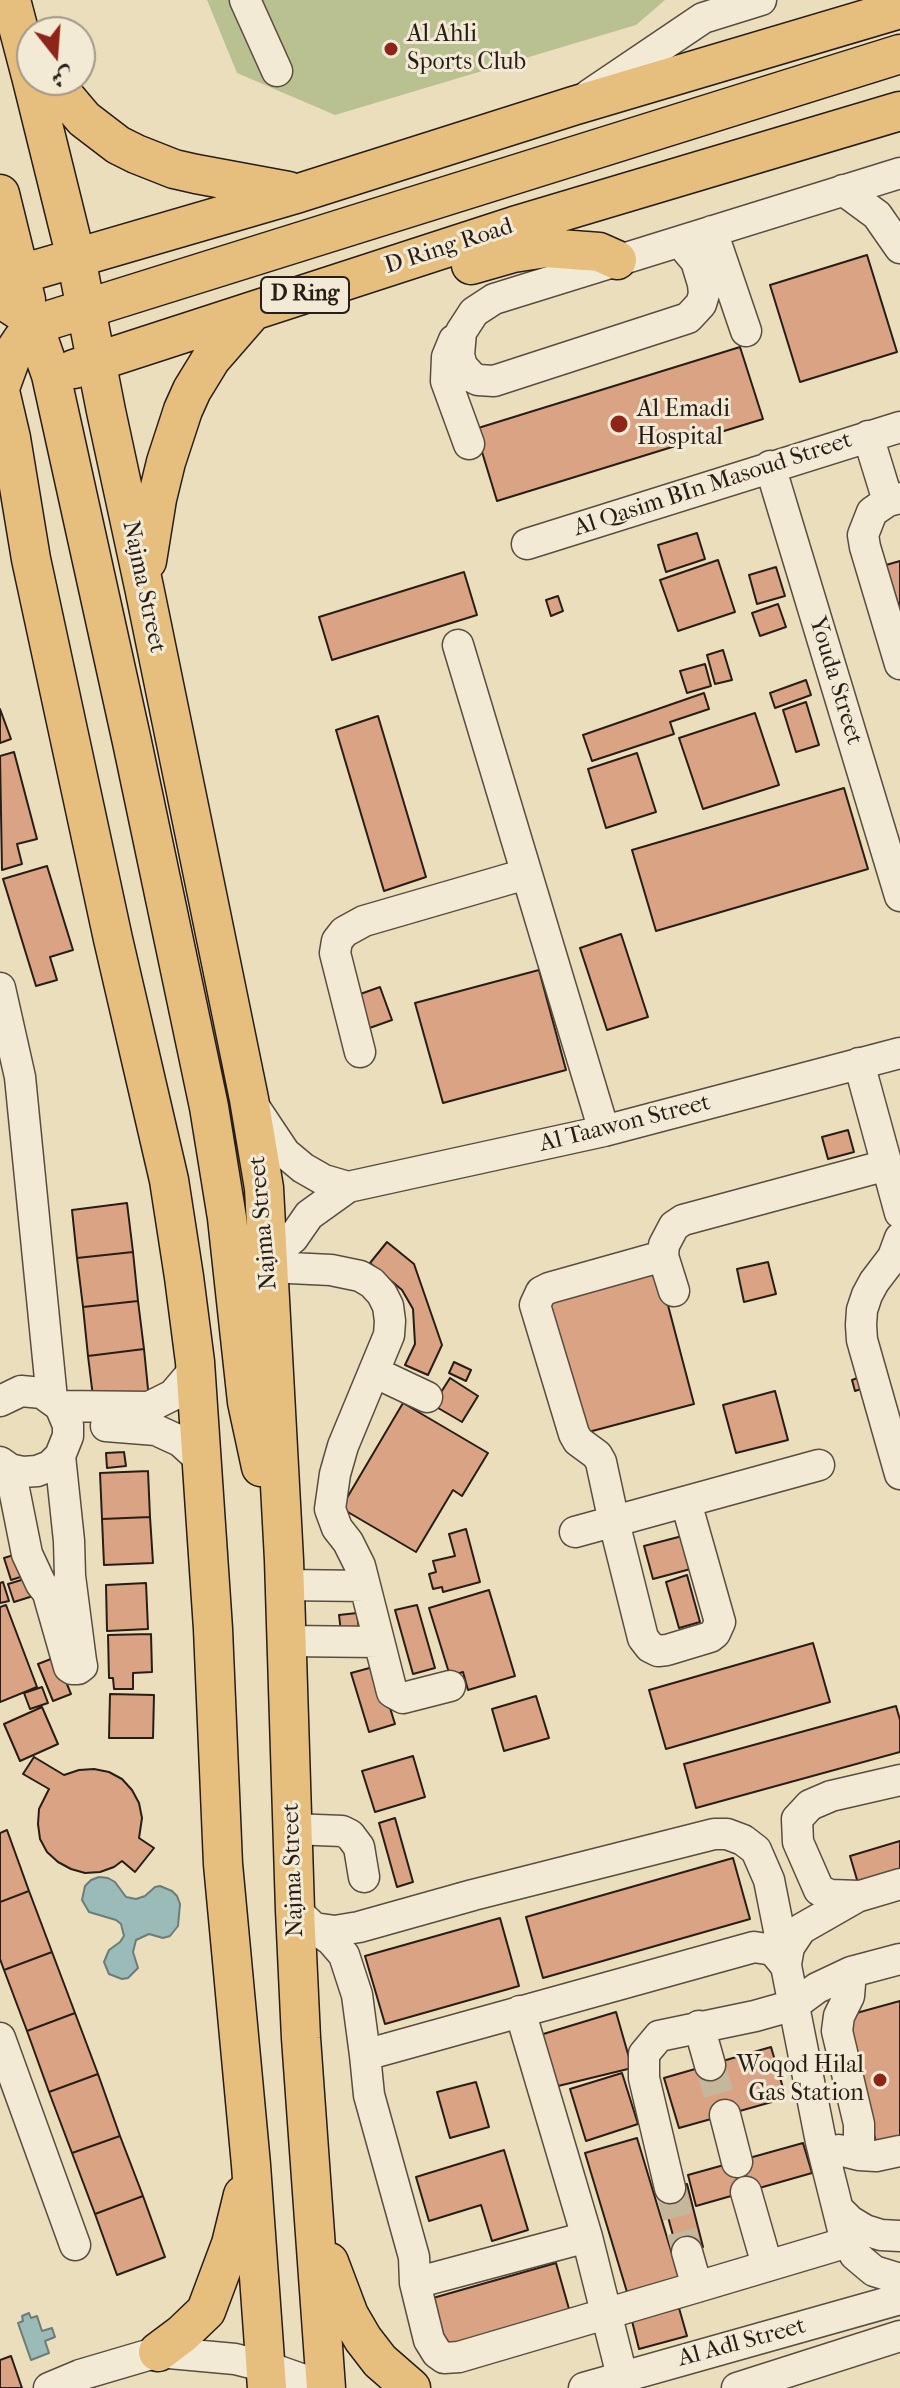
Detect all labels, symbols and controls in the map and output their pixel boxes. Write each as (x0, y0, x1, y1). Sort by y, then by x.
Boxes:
north arrow (16, 16, 96, 96)
place label: Al Ahli Sports Club (407, 21, 526, 77)
marker: Al Ahli Sports Club (382, 40, 400, 58)
text: ش (48, 61, 77, 93)
street label: D Ring Road (381, 213, 517, 281)
road number: D Ring (261, 277, 349, 313)
place label: Al Emadi Hospital (637, 396, 730, 452)
marker: Al Emadi Hospital (608, 413, 630, 435)
street label: Al Qasim BIn Masoud Street (570, 426, 856, 544)
street label: Najma Street (115, 518, 171, 656)
street label: Youda Street (802, 614, 868, 748)
street label: Al Taawon Street (537, 1089, 713, 1159)
street label: Najma Street (244, 1155, 284, 1291)
street label: Najma Street (277, 1802, 311, 1938)
place label: Woqod Hilal Gas Station (737, 2052, 864, 2108)
marker: Woqod Hilal Gas Station (871, 2071, 889, 2089)
street label: Al Adl Street (675, 2312, 809, 2374)

